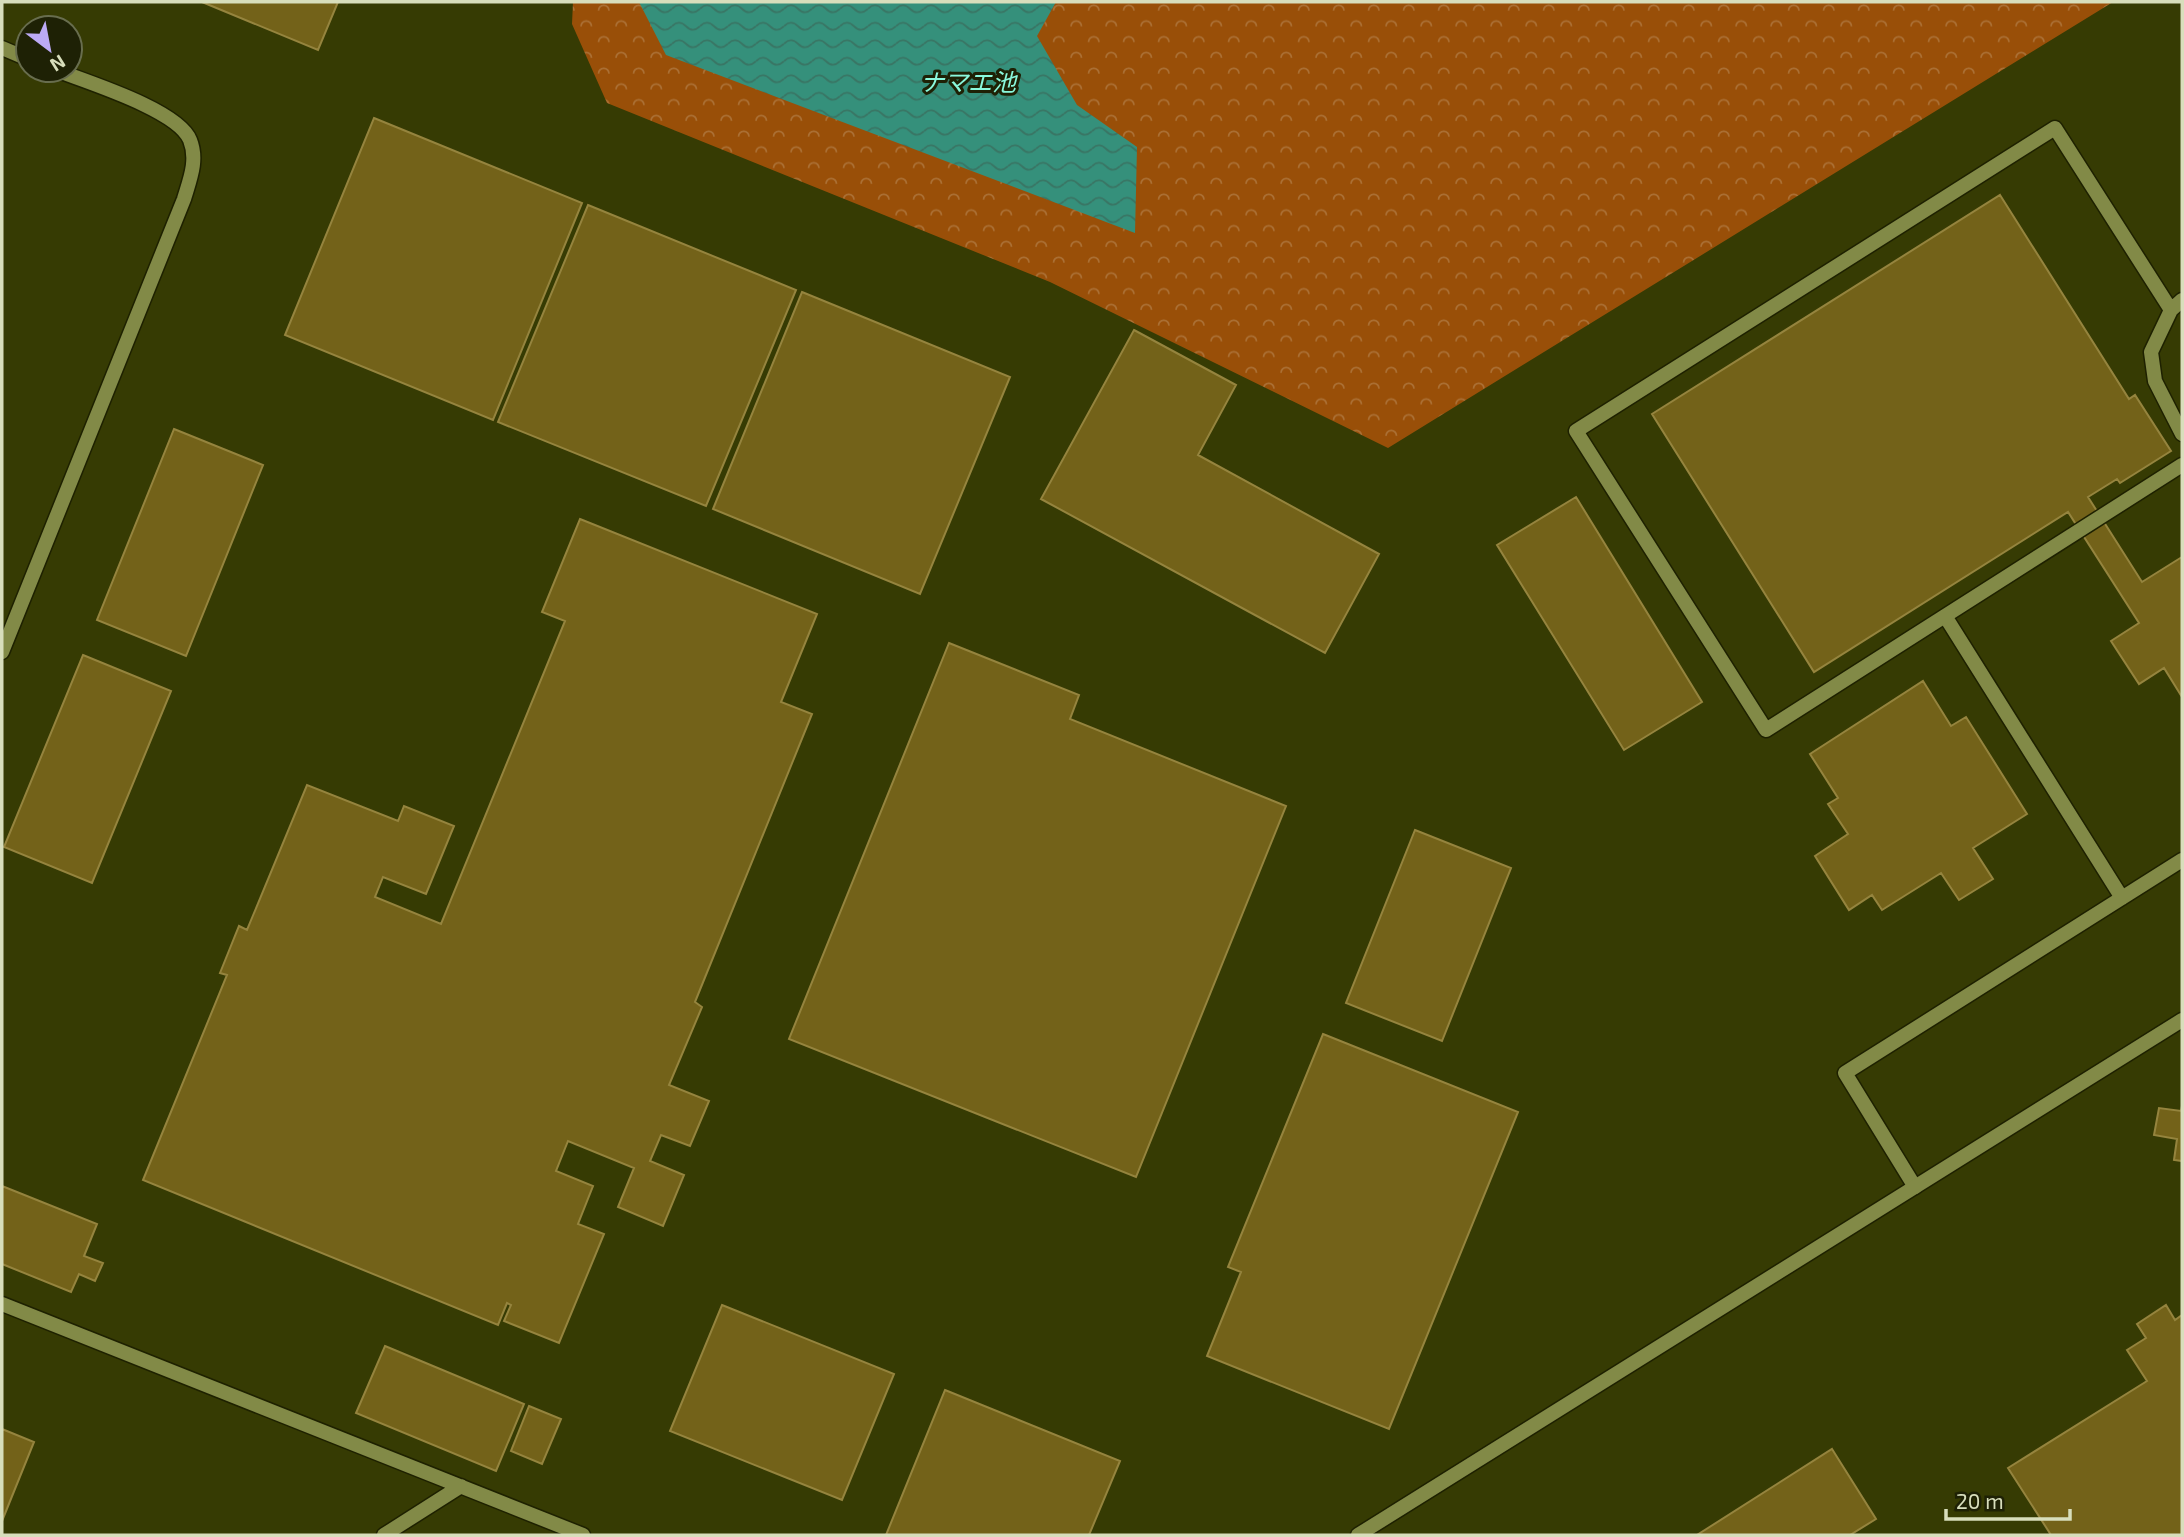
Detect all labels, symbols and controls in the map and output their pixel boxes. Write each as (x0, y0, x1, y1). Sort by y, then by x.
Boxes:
north arrow (14, 14, 84, 84)
text: N (46, 50, 70, 77)
water label: ナマエ池 (920, 67, 1018, 96)
scale bar (1946, 1478, 2070, 1522)
text: 20 m (1956, 1488, 2004, 1513)

